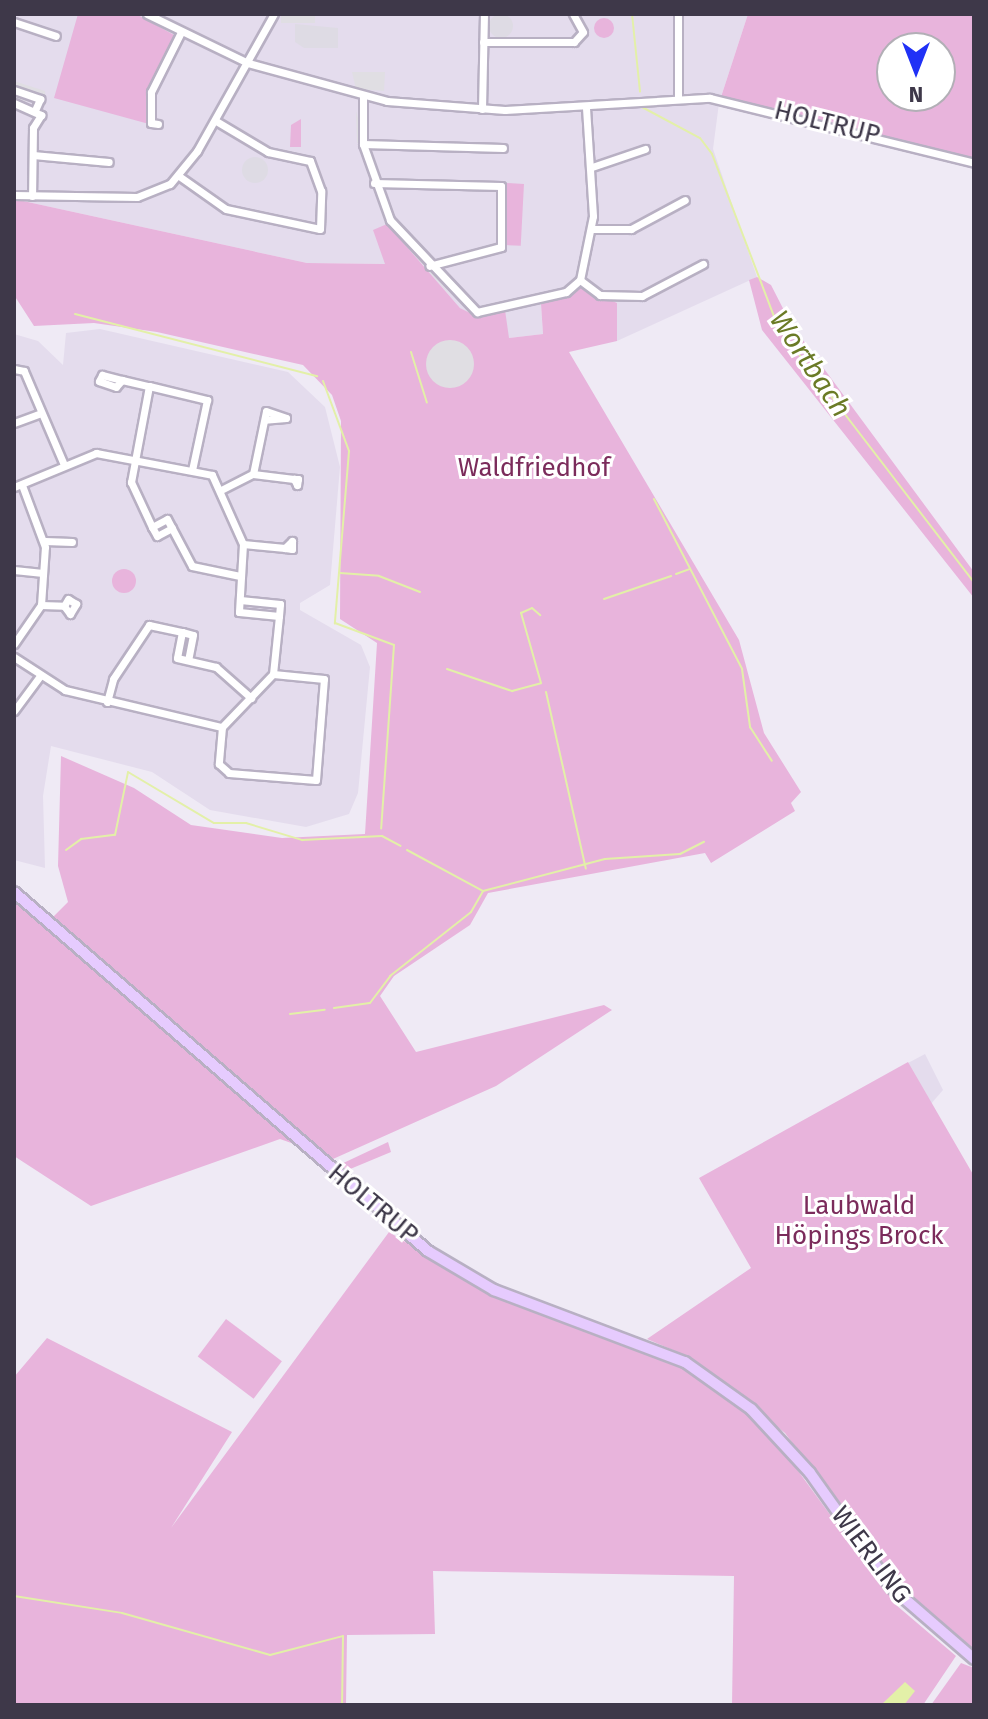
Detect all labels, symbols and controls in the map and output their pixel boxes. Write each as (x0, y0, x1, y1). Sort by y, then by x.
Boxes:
north arrow (876, 32, 956, 112)
text: N (909, 81, 923, 108)
street label: HOLTRUP (771, 95, 883, 151)
water label: Wortbach (762, 304, 858, 424)
park label: Waldfriedhof (458, 452, 610, 484)
street label: HOLTRUP (322, 1157, 424, 1251)
park label: Laubwald Höpings Brock (774, 1190, 944, 1252)
street label: WIERLING (824, 1500, 918, 1610)

